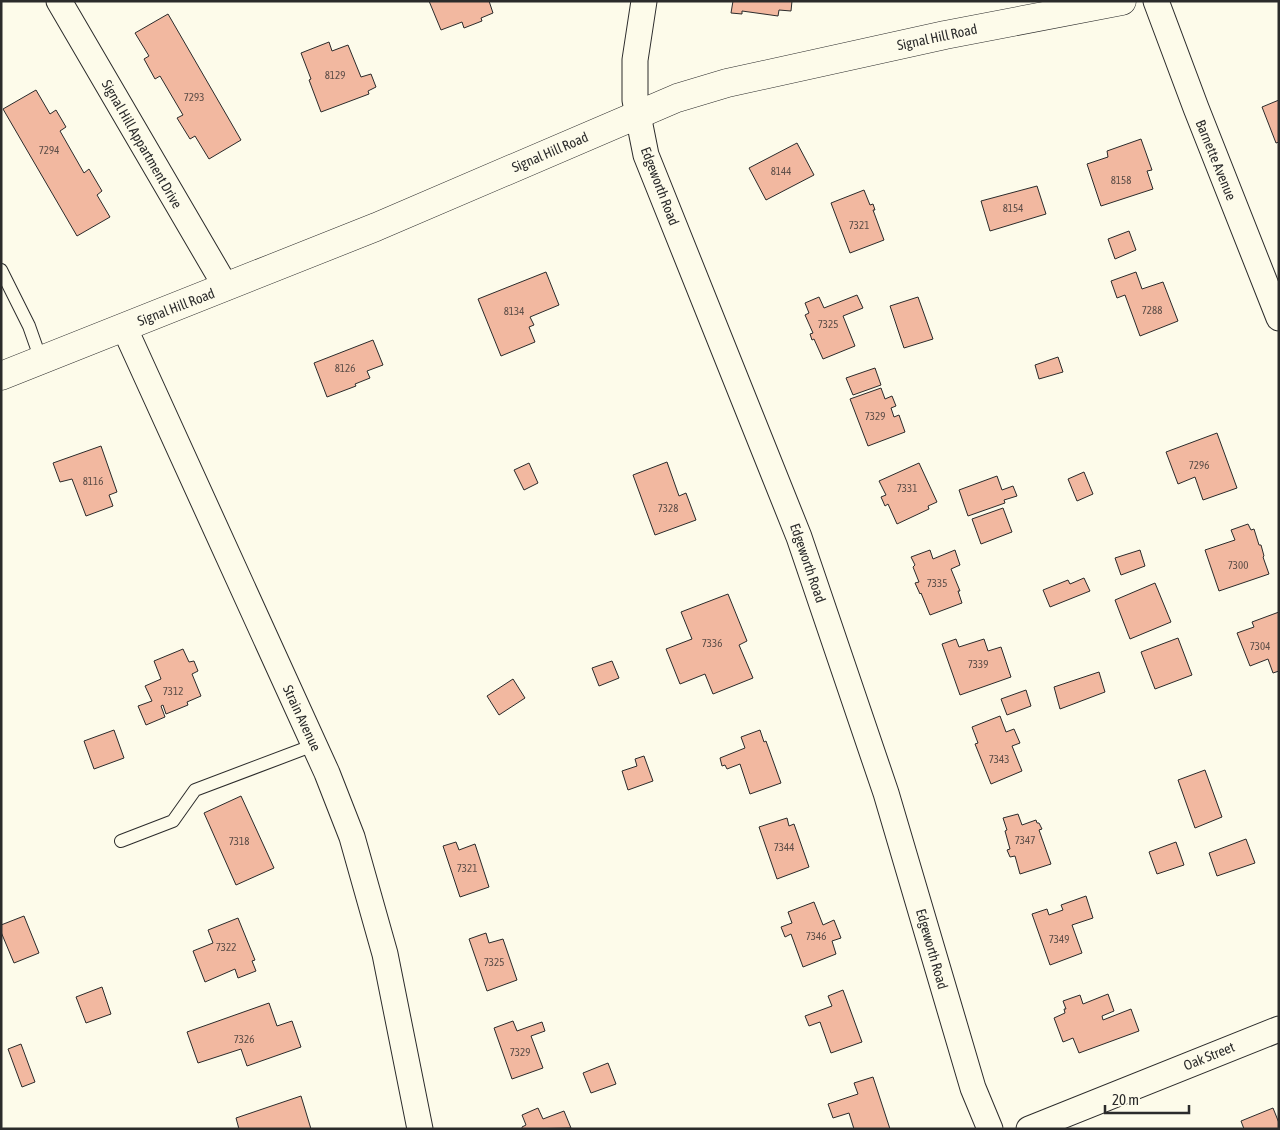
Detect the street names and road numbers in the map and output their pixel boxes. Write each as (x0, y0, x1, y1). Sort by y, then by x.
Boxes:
street label: Signal Hill Road (895, 21, 979, 53)
street label: Signal Hill Appartment Drive (99, 77, 185, 211)
street label: Barnette Avenue (1193, 117, 1239, 203)
street label: Signal Hill Road (509, 129, 591, 175)
street label: Edgeworth Road (638, 144, 682, 228)
street label: Signal Hill Road (135, 285, 217, 329)
street label: Edgeworth Road (787, 521, 829, 605)
street label: Strain Avenue (280, 682, 324, 754)
street label: Edgeworth Road (913, 907, 951, 991)
street label: Oak Street (1181, 1039, 1237, 1073)

